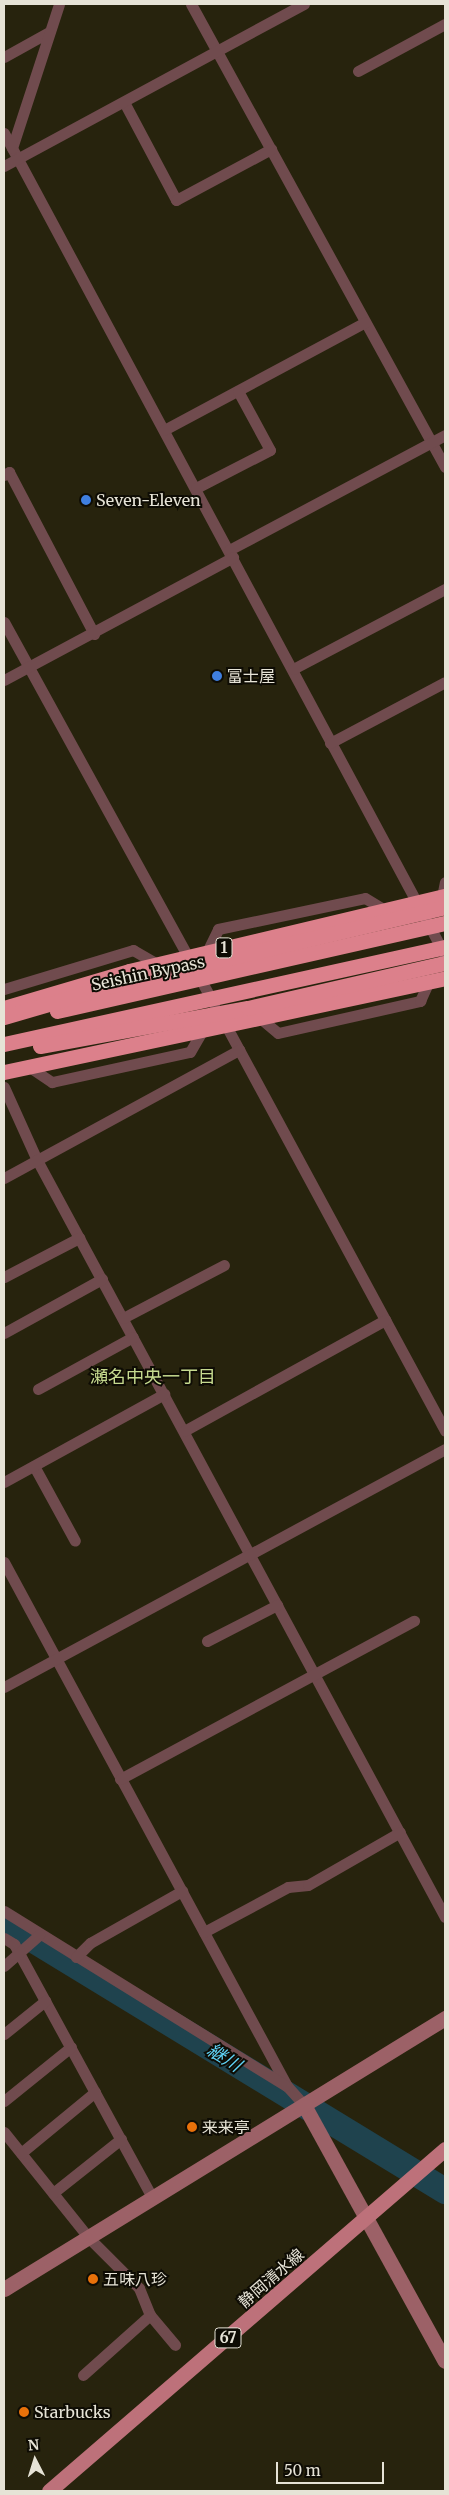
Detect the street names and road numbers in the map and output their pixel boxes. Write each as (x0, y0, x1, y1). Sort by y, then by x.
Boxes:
road number: 1 (215, 936, 233, 960)
street label: Seishin Bypass (90, 952, 206, 994)
street label: 静岡清水線 (235, 2245, 307, 2311)
road number: 67 (214, 2326, 242, 2350)

